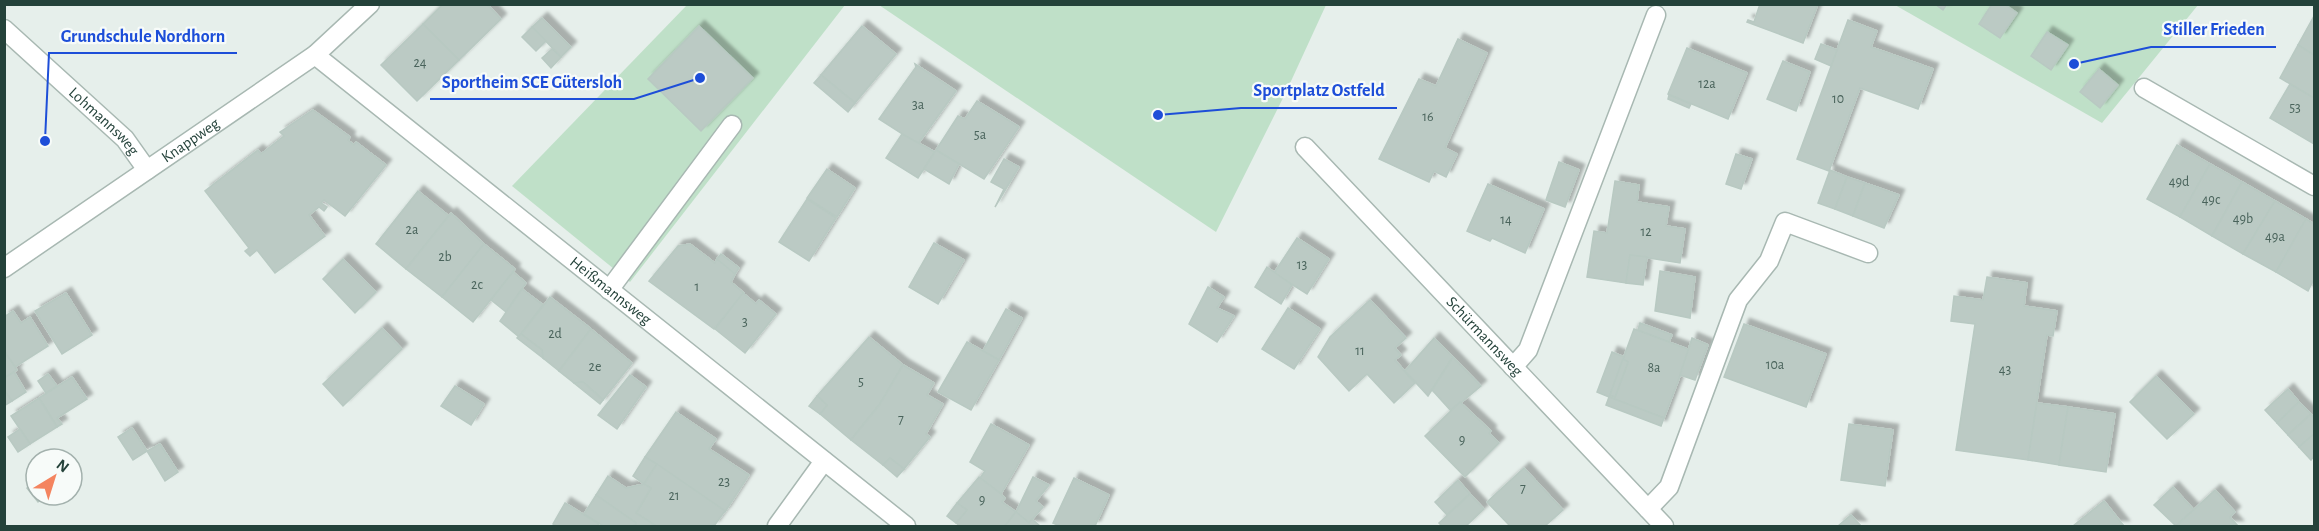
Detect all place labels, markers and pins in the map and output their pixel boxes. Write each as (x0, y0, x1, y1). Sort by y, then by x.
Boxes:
callout: Stiller Frieden (2151, 11, 2276, 47)
callout: Grundschule Nordhorn (49, 17, 237, 53)
callout: Sportheim SCE Gütersloh (430, 63, 634, 99)
callout: Sportplatz Ostfeld (1241, 72, 1397, 108)

